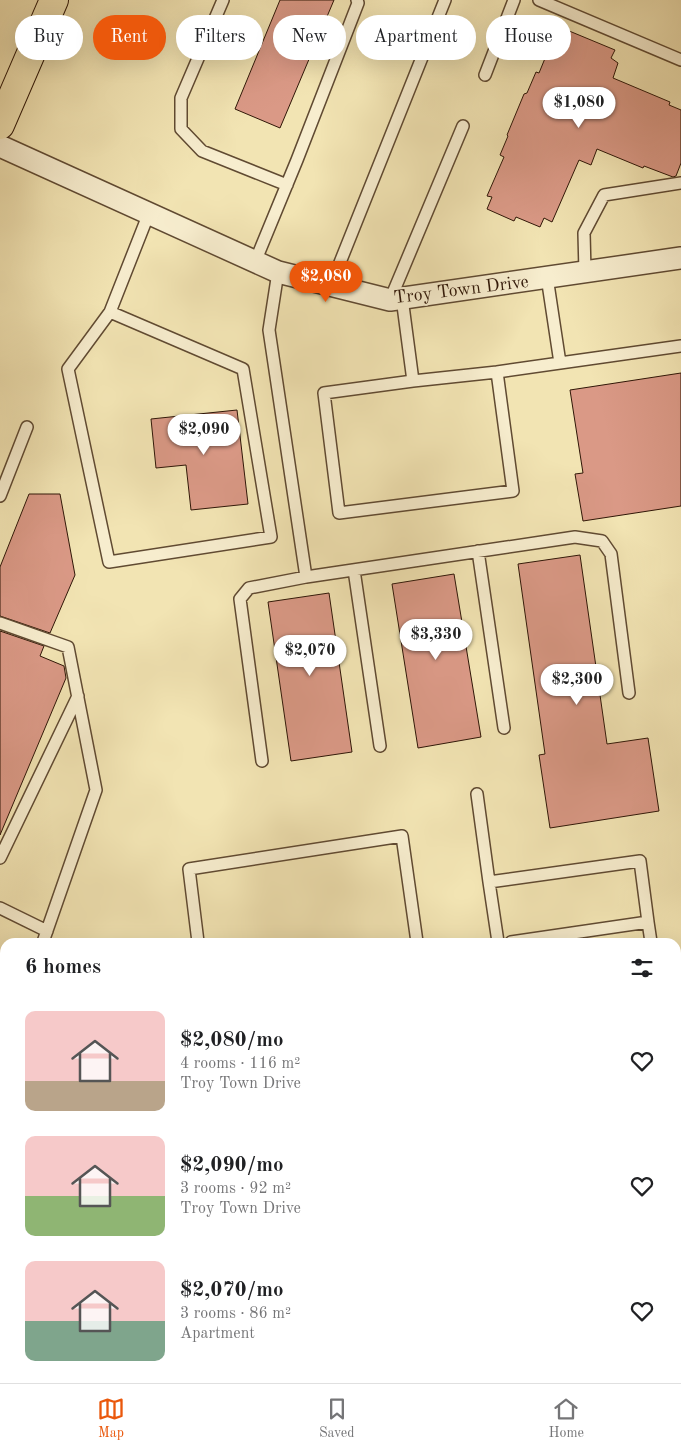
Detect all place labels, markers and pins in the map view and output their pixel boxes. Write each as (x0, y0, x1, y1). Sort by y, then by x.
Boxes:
pin: $1,080 (538, 86, 620, 129)
pin: $2,080 (285, 260, 367, 303)
pin: $2,090 (163, 414, 245, 456)
pin: $3,330 (395, 618, 477, 661)
pin: $2,070 (269, 634, 351, 677)
pin: $2,300 (536, 664, 618, 706)

